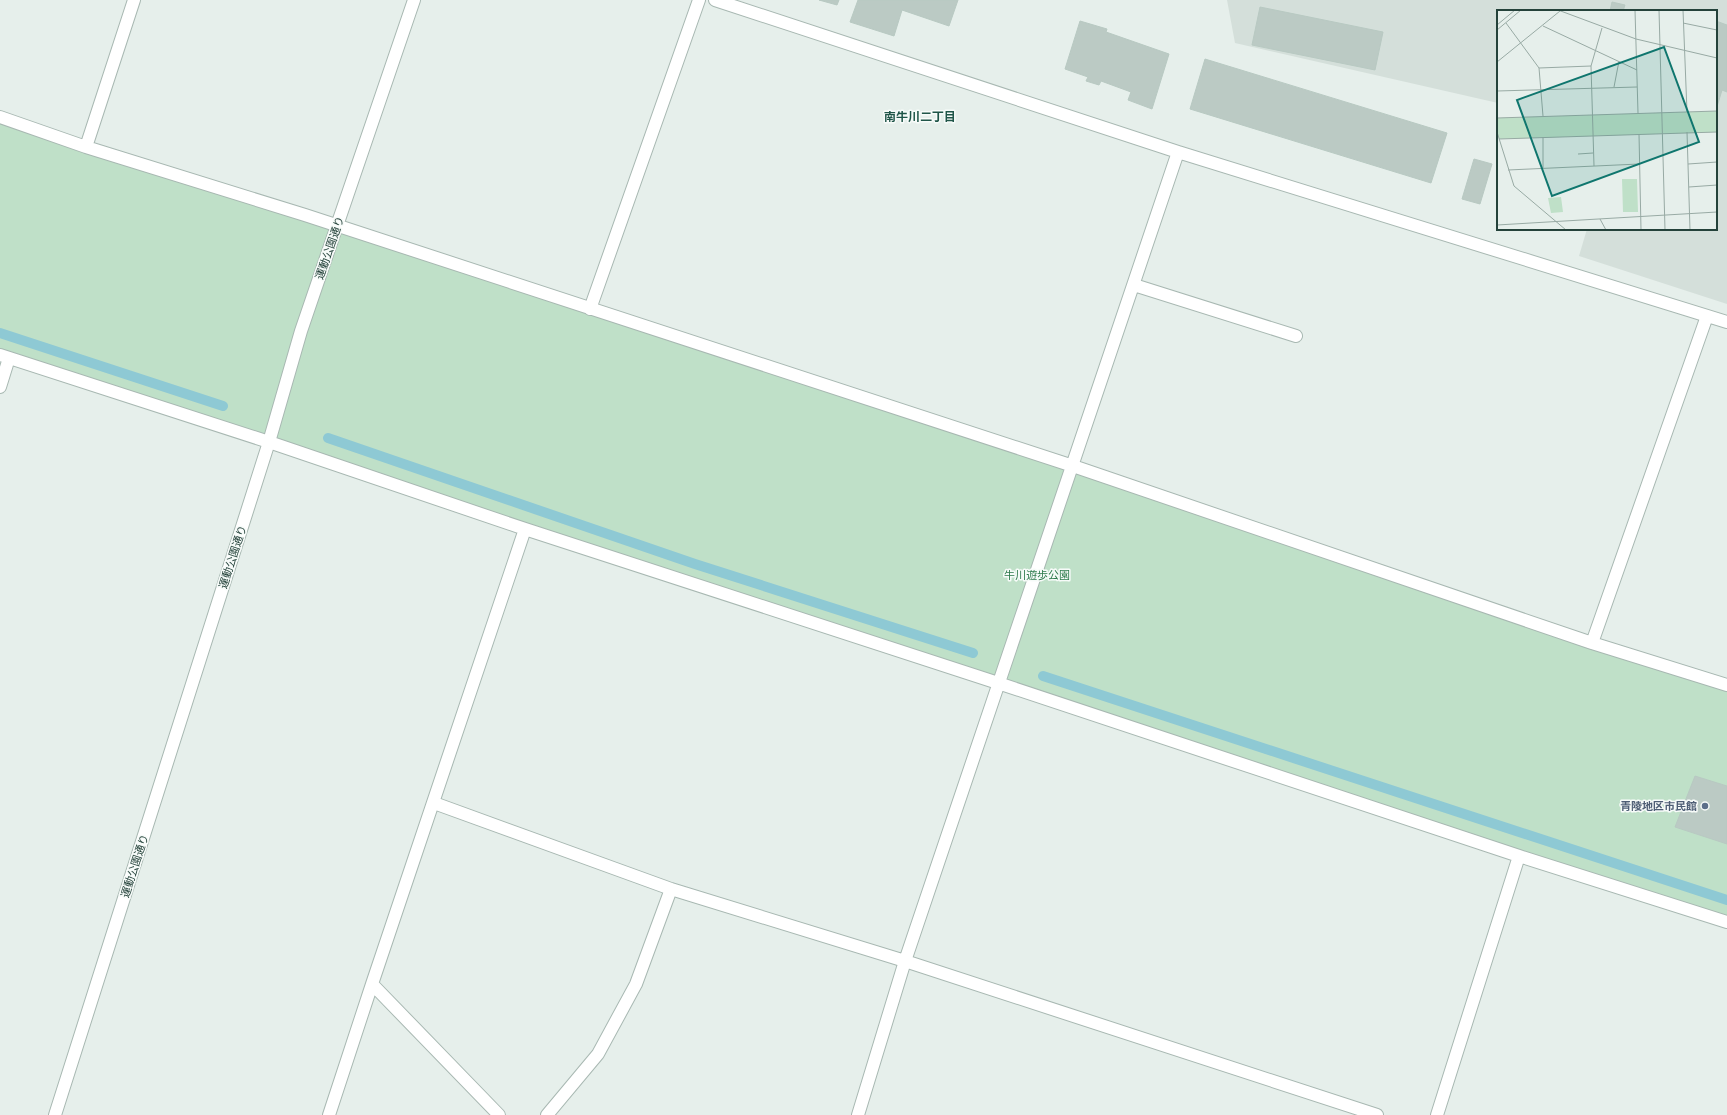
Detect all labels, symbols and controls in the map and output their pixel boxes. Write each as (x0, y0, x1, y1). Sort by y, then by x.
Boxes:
inset map (1497, 10, 1717, 230)
district label: 南牛川二丁目 (884, 110, 956, 124)
street label: 運動公園通り (313, 215, 347, 281)
street label: 運動公園通り (217, 524, 249, 590)
park label: 牛川遊歩公園 (1004, 569, 1070, 582)
place label: 青陵地区市民館 (1620, 800, 1697, 813)
marker: 青陵地区市民館 (1700, 801, 1710, 811)
street label: 運動公園通り (119, 833, 151, 899)

